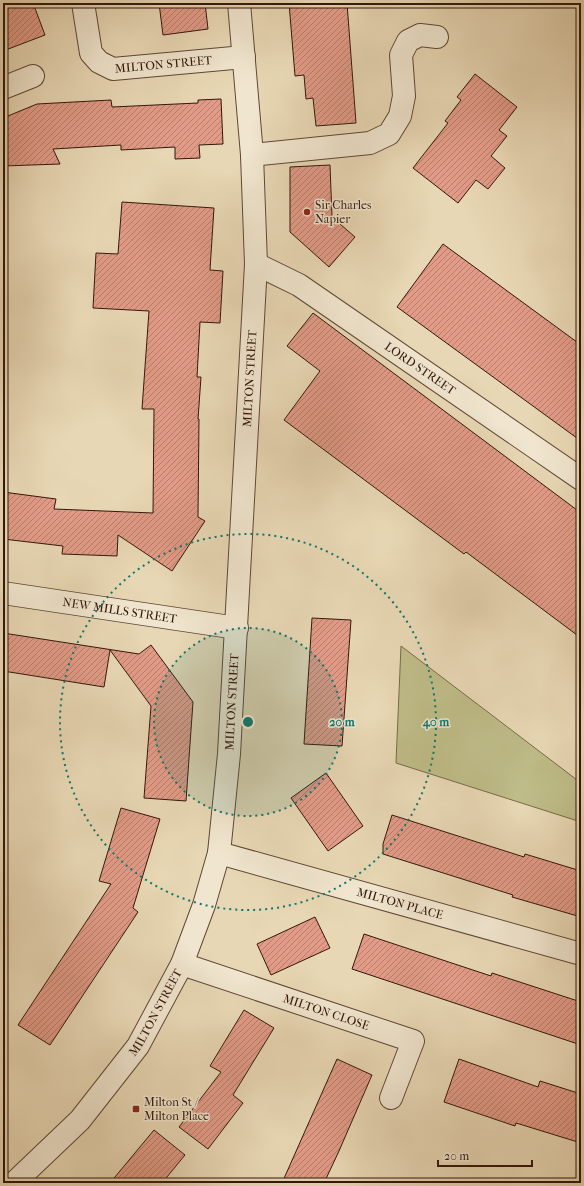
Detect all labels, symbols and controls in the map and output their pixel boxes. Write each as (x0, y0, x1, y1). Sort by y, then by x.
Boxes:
street label: MILTON STREET (114, 53, 213, 76)
place label: Sir Charles Napier (315, 198, 372, 226)
marker: Sir Charles Napier (302, 207, 312, 217)
street label: MILTON STREET (240, 329, 259, 427)
street label: LORD STREET (382, 339, 459, 398)
street label: NEW MILLS STREET (62, 595, 179, 626)
street label: MILTON STREET (222, 652, 242, 751)
centre of rings (241, 715, 255, 729)
text: 20 m (329, 715, 356, 729)
text: 40 m (422, 715, 450, 730)
street label: MILTON PLACE (355, 885, 445, 922)
street label: MILTON STREET (126, 966, 185, 1059)
street label: MILTON CLOSE (281, 991, 371, 1033)
place label: Milton St / Milton Place (144, 1095, 209, 1123)
marker: Milton St / Milton Place (131, 1104, 141, 1114)
scale bar (438, 1142, 532, 1168)
text: 20 m (444, 1149, 469, 1163)

